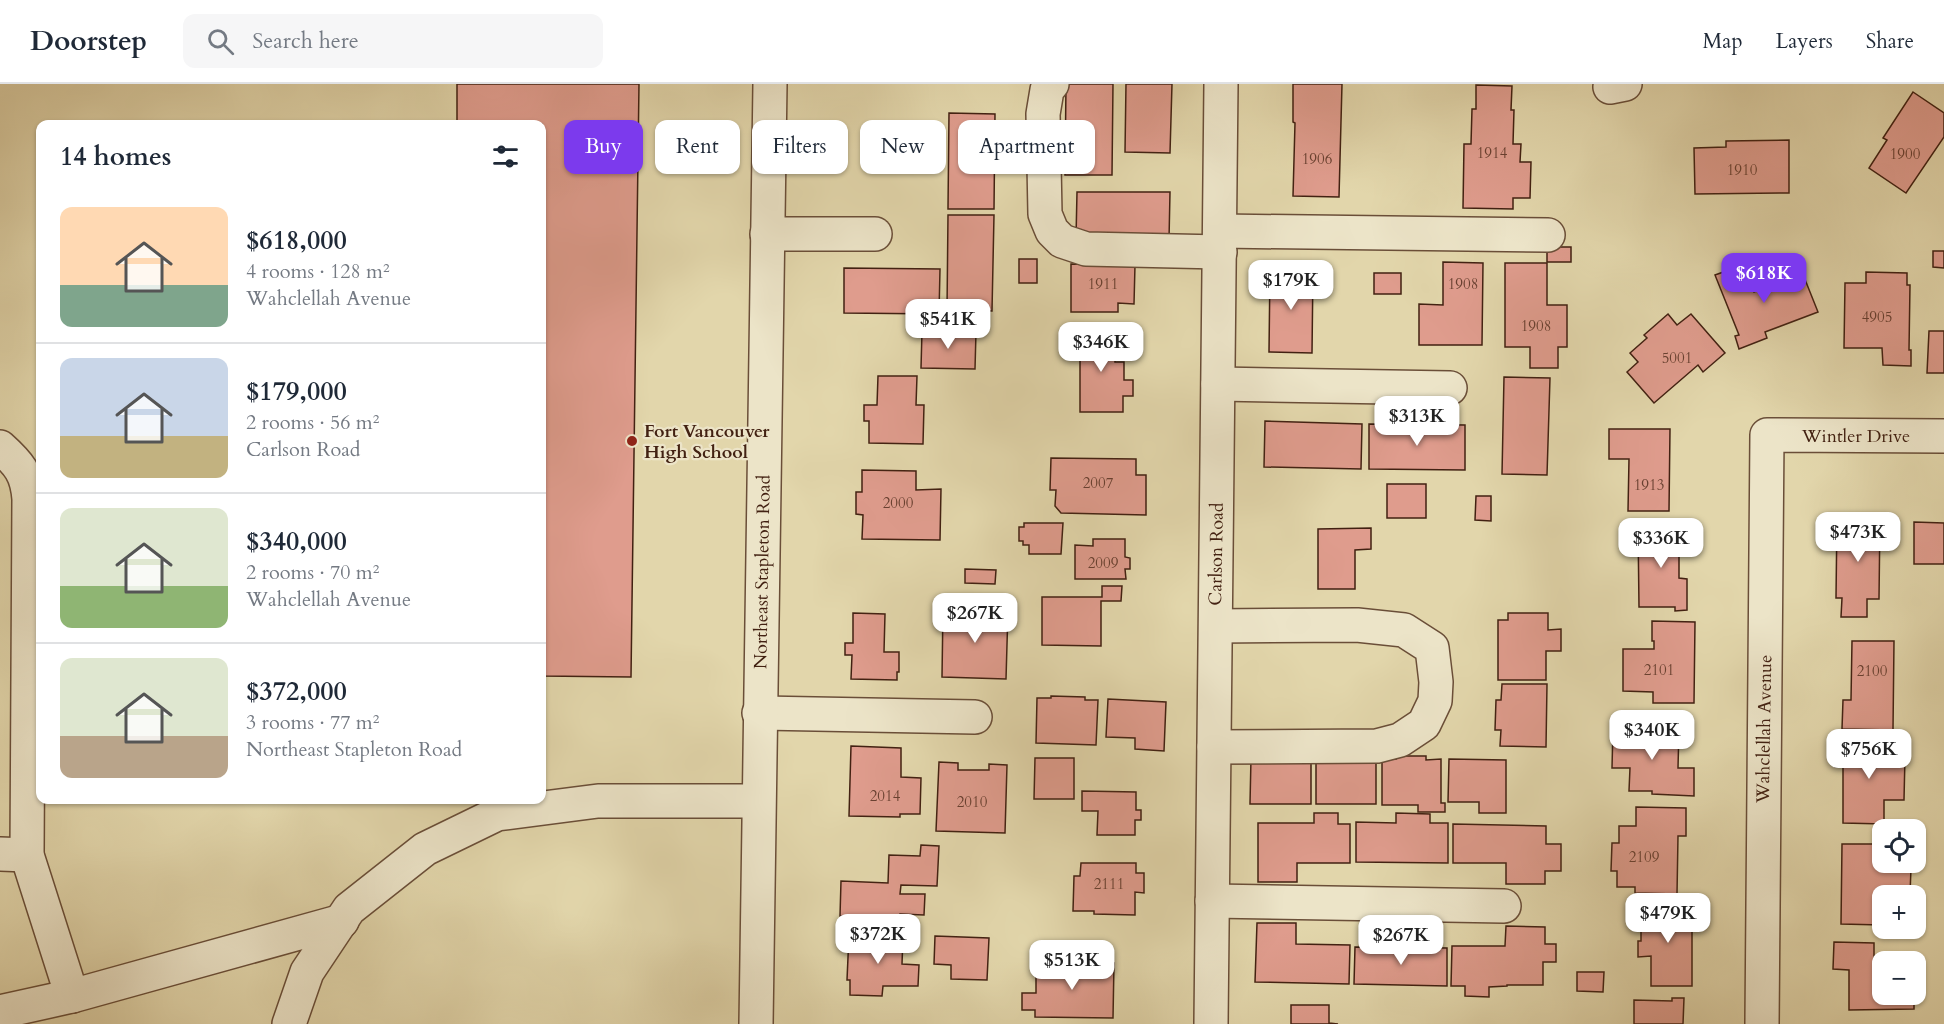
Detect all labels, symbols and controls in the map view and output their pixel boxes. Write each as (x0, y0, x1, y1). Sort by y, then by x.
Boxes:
search box (183, 14, 603, 68)
text: Doorstep (30, 22, 147, 60)
icon: search (204, 25, 237, 58)
text: Search here (252, 26, 359, 56)
text: Map (1703, 27, 1743, 56)
text: Layers (1776, 27, 1833, 56)
text: Share (1866, 27, 1914, 56)
chip: Buy (564, 120, 643, 174)
chip: Rent (655, 120, 740, 174)
chip: Filters (752, 120, 848, 174)
chip: New (860, 120, 946, 174)
chip: Apartment (958, 120, 1095, 174)
text: 14 homes (60, 139, 171, 174)
icon: filters (489, 140, 522, 173)
house number: 1914 (1477, 143, 1508, 163)
house number: 1900 (1890, 144, 1921, 164)
house number: 1906 (1302, 149, 1333, 169)
house number: 1910 (1727, 160, 1758, 180)
text: $618,000 (246, 223, 347, 258)
icon: home (108, 231, 180, 303)
pin: $618K (1722, 253, 1806, 304)
text: 4 rooms · 128 m² (246, 258, 390, 285)
text: $618K (1735, 259, 1793, 286)
pin: $179K (1249, 260, 1333, 311)
text: $179K (1262, 266, 1320, 293)
house number: 1911 (1088, 274, 1118, 294)
house number: 1908 (1448, 274, 1478, 294)
text: Wahclellah Avenue (246, 285, 411, 312)
pin: $541K (906, 299, 990, 350)
text: $541K (919, 305, 977, 332)
house number: 4905 (1862, 307, 1892, 327)
house number: 1908 (1521, 316, 1551, 336)
pin: $346K (1059, 322, 1143, 373)
text: $346K (1072, 328, 1130, 355)
house number: 5001 (1662, 348, 1692, 368)
text: $179,000 (246, 374, 347, 409)
icon: home (108, 382, 180, 454)
pin: $313K (1375, 396, 1459, 447)
text: $313K (1388, 402, 1446, 429)
text: 2 rooms · 56 m² (246, 409, 379, 436)
place label: Fort Vancouver High School (644, 419, 770, 465)
street label: Wintler Drive (1801, 424, 1910, 449)
marker: Fort Vancouver High School (625, 434, 639, 448)
text: Carlson Road (246, 436, 361, 463)
house number: 2007 (1083, 473, 1114, 493)
street label: Northeast Stapleton Road (748, 474, 777, 670)
house number: 1913 (1634, 475, 1664, 495)
house number: 2000 (883, 493, 914, 513)
street label: Carlson Road (1203, 502, 1230, 606)
pin: $473K (1816, 512, 1900, 563)
pin: $336K (1619, 518, 1703, 569)
text: $473K (1829, 518, 1887, 545)
text: $340,000 (246, 524, 347, 559)
text: $336K (1632, 524, 1690, 551)
icon: home (108, 532, 180, 604)
house number: 2009 (1088, 553, 1119, 573)
text: 2 rooms · 70 m² (246, 559, 379, 586)
text: Wahclellah Avenue (246, 586, 411, 613)
pin: $267K (933, 593, 1017, 644)
text: $267K (946, 599, 1004, 626)
street label: Wahclellah Avenue (1751, 655, 1778, 804)
house number: 2101 (1644, 660, 1674, 680)
house number: 2100 (1857, 661, 1888, 681)
text: $372,000 (246, 674, 347, 709)
icon: home (108, 682, 180, 754)
text: 3 rooms · 77 m² (246, 709, 379, 736)
pin: $340K (1610, 710, 1694, 761)
text: $340K (1623, 716, 1681, 743)
pin: $756K (1827, 729, 1911, 780)
text: $756K (1840, 735, 1898, 762)
text: Northeast Stapleton Road (246, 736, 462, 763)
house number: 2014 (870, 786, 901, 806)
house number: 2010 (957, 792, 988, 812)
map controls (1872, 819, 1926, 1005)
button: locate (1872, 819, 1926, 873)
house number: 2109 (1629, 847, 1660, 867)
house number: 2111 (1094, 874, 1124, 894)
button: + (1872, 885, 1926, 939)
pin: $479K (1626, 893, 1710, 944)
text: $479K (1639, 899, 1697, 926)
pin: $372K (836, 914, 920, 965)
pin: $267K (1359, 915, 1443, 966)
text: $372K (849, 920, 907, 947)
text: $267K (1372, 921, 1430, 948)
pin: $513K (1030, 940, 1114, 991)
text: $513K (1043, 946, 1101, 973)
button: − (1872, 951, 1926, 1005)

